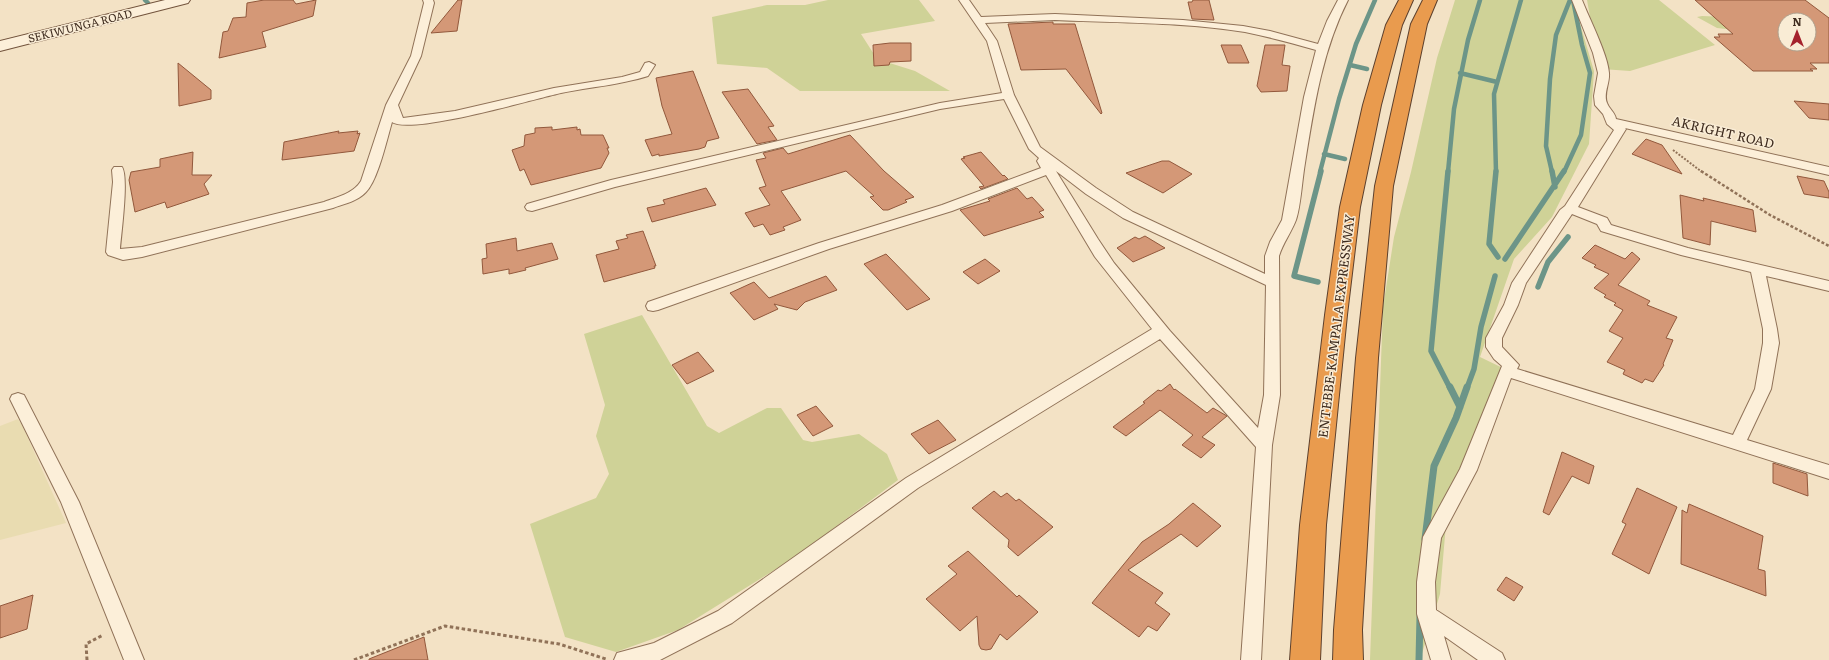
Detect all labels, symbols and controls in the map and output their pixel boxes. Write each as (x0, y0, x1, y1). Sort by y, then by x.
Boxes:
street label: SEKIWUNGA ROAD (26, 4, 134, 46)
north arrow (1777, 12, 1817, 52)
text: N (1792, 13, 1802, 29)
street label: AKRIGHT ROAD (1670, 110, 1776, 153)
street label: ENTEBBE-KAMPALA EXPRESSWAY (1312, 212, 1359, 439)

